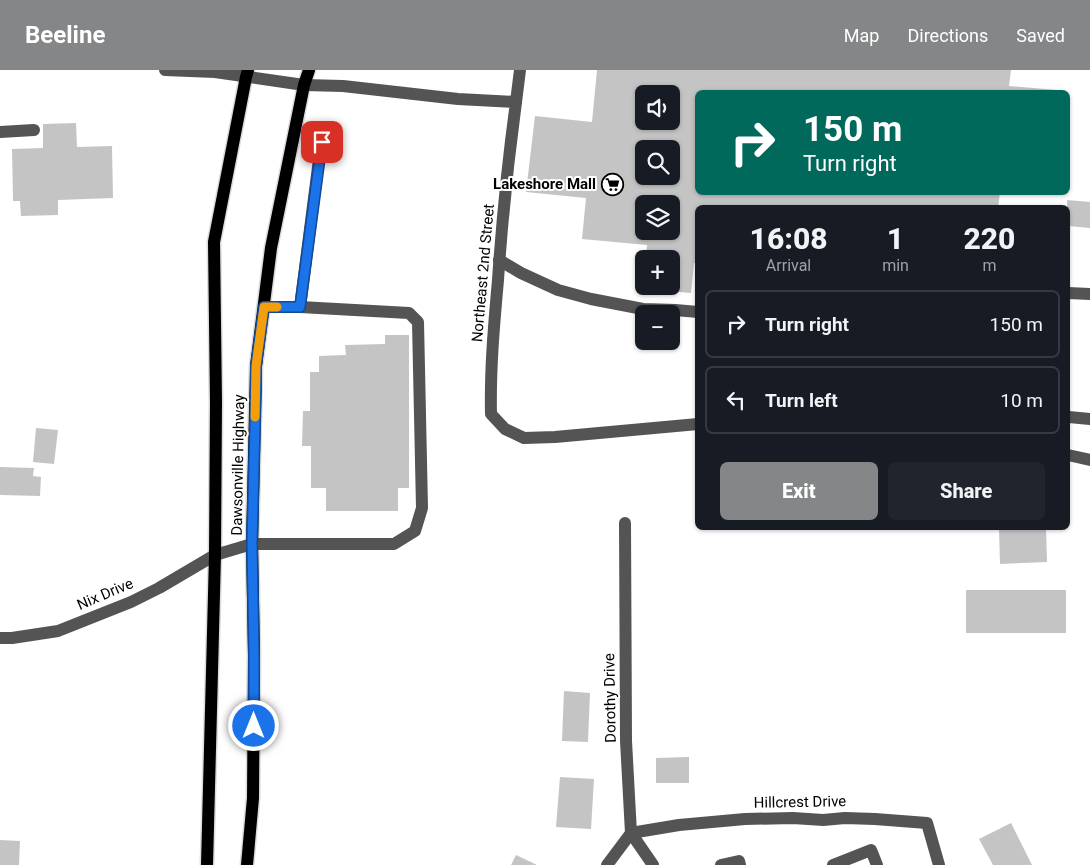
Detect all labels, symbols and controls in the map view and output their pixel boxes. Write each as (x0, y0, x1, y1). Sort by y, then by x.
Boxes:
text: Beeline (25, 21, 105, 49)
text: Map (844, 25, 879, 46)
text: Directions (907, 25, 988, 46)
text: Saved (1016, 25, 1065, 46)
map controls (635, 85, 680, 350)
button: sound (635, 85, 680, 130)
text: 150 m (803, 109, 902, 150)
icon: right (720, 110, 785, 175)
pin (301, 121, 343, 163)
icon: arrive (308, 128, 336, 156)
button: search (635, 140, 680, 185)
text: Turn right (803, 151, 897, 176)
supermarket icon: Lakeshore Mall (600, 172, 624, 196)
place label: Lakeshore Mall (493, 175, 596, 193)
button: layers (635, 195, 680, 240)
street label: Northeast 2nd Street (468, 203, 498, 343)
text: 16:08 (750, 221, 828, 256)
text: 1 (887, 221, 904, 256)
text: 220 (963, 221, 1015, 256)
button: + (635, 250, 680, 295)
text: Arrival (766, 256, 811, 275)
text: min (882, 256, 909, 275)
text: m (982, 256, 996, 275)
button: − (635, 305, 680, 350)
icon: right (722, 310, 750, 338)
text: Turn right (765, 313, 849, 336)
text: 150 m (990, 313, 1043, 336)
icon: left (722, 386, 750, 414)
text: Turn left (765, 389, 838, 412)
text: 10 m (1000, 389, 1043, 412)
street label: Dawsonville Highway (228, 394, 248, 536)
button: Exit (720, 462, 878, 520)
button: Share (888, 462, 1045, 520)
street label: Nix Drive (74, 574, 136, 614)
street label: Dorothy Drive (600, 653, 620, 743)
position arrow (227, 699, 279, 751)
street label: Hillcrest Drive (754, 792, 846, 812)

